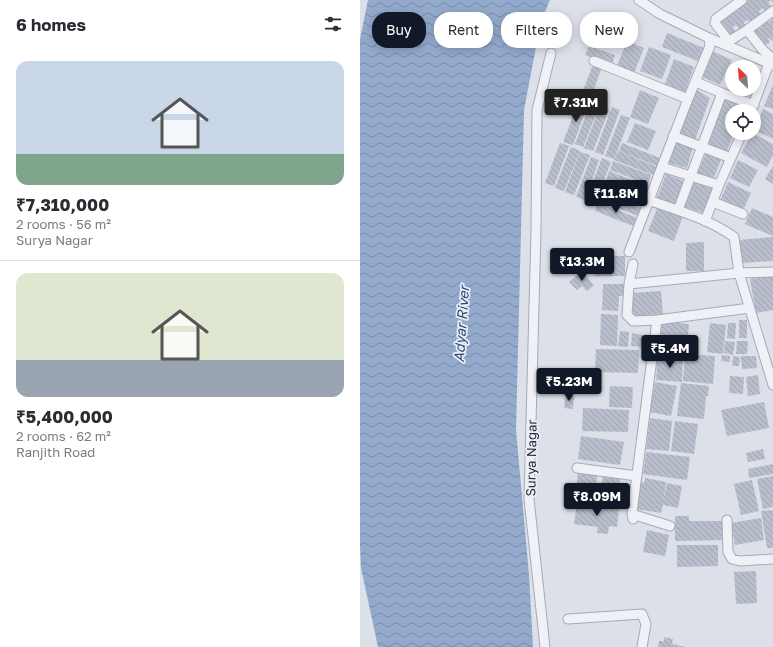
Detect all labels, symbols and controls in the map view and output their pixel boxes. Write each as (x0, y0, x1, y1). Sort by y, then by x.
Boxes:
chip: Buy (372, 12, 426, 48)
chip: Rent (434, 12, 493, 48)
chip: Filters (501, 12, 572, 48)
chip: New (580, 12, 638, 48)
icon: filters (322, 13, 344, 35)
text: 6 homes (16, 14, 86, 35)
north arrow (725, 60, 761, 96)
map controls (725, 60, 761, 140)
icon: home (144, 87, 216, 159)
pin: ₹7.31M (543, 89, 609, 123)
text: ₹7.31M (554, 94, 598, 110)
button: locate (725, 104, 761, 140)
pin: ₹11.8M (583, 180, 649, 214)
text: ₹11.8M (594, 185, 638, 201)
text: ₹7,310,000 (16, 194, 109, 215)
text: 2 rooms · 56 m² (16, 216, 111, 232)
text: Surya Nagar (16, 232, 93, 248)
pin: ₹13.3M (549, 248, 615, 282)
text: ₹13.3M (559, 253, 605, 269)
water label: Adyar River (450, 283, 472, 363)
icon: home (144, 299, 216, 371)
pin: ₹5.4M (642, 335, 698, 369)
text: ₹5.4M (650, 340, 690, 356)
pin: ₹5.23M (536, 368, 602, 402)
text: ₹5.23M (546, 373, 592, 389)
text: ₹5,400,000 (16, 406, 113, 427)
street label: Surya Nagar (522, 419, 540, 497)
text: 2 rooms · 62 m² (16, 428, 111, 444)
text: Ranjith Road (16, 444, 95, 460)
pin: ₹8.09M (564, 483, 630, 517)
text: ₹8.09M (573, 488, 621, 504)

